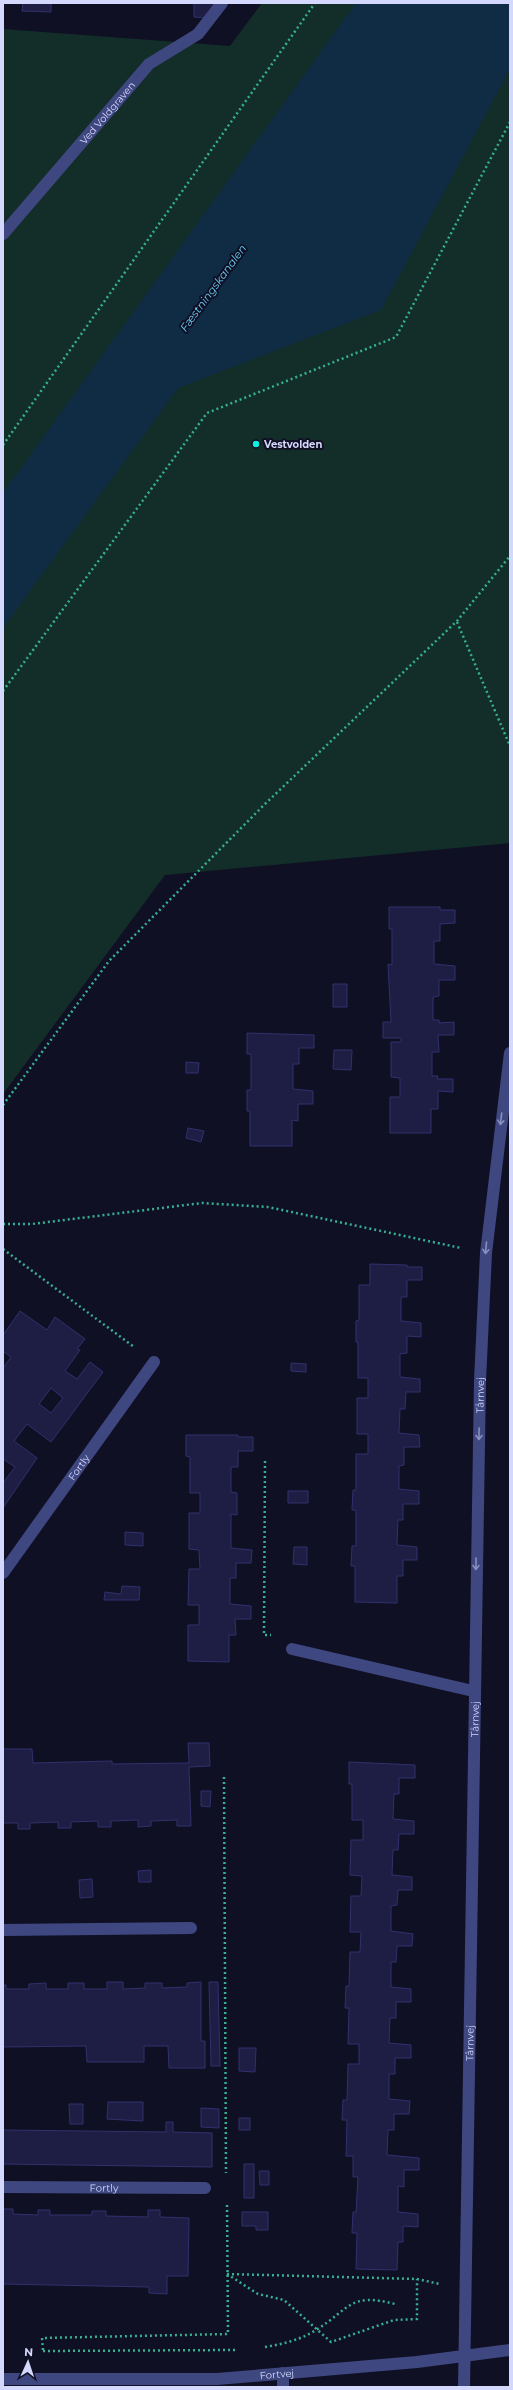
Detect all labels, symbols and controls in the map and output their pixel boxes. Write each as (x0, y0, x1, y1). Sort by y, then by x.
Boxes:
street label: Ved Voldgraven (77, 79, 138, 147)
water label: Fæstningskanalen (177, 242, 249, 334)
place label: Vestvolden (263, 438, 322, 451)
marker: Vestvolden (251, 439, 261, 449)
one-way arrow (497, 1112, 505, 1125)
one-way arrow (483, 1241, 490, 1254)
street label: Tårnvej (473, 1377, 487, 1413)
one-way arrow (475, 1427, 482, 1440)
street label: Fortly (65, 1452, 93, 1483)
one-way arrow (472, 1557, 480, 1570)
street label: Tårnvej (468, 1701, 482, 1737)
street label: Tårnvej (463, 2025, 477, 2061)
street label: Fortly (90, 2181, 119, 2195)
north arrow (8, 2342, 48, 2382)
text: N (24, 2345, 33, 2359)
street label: Fortvej (259, 2366, 295, 2382)

